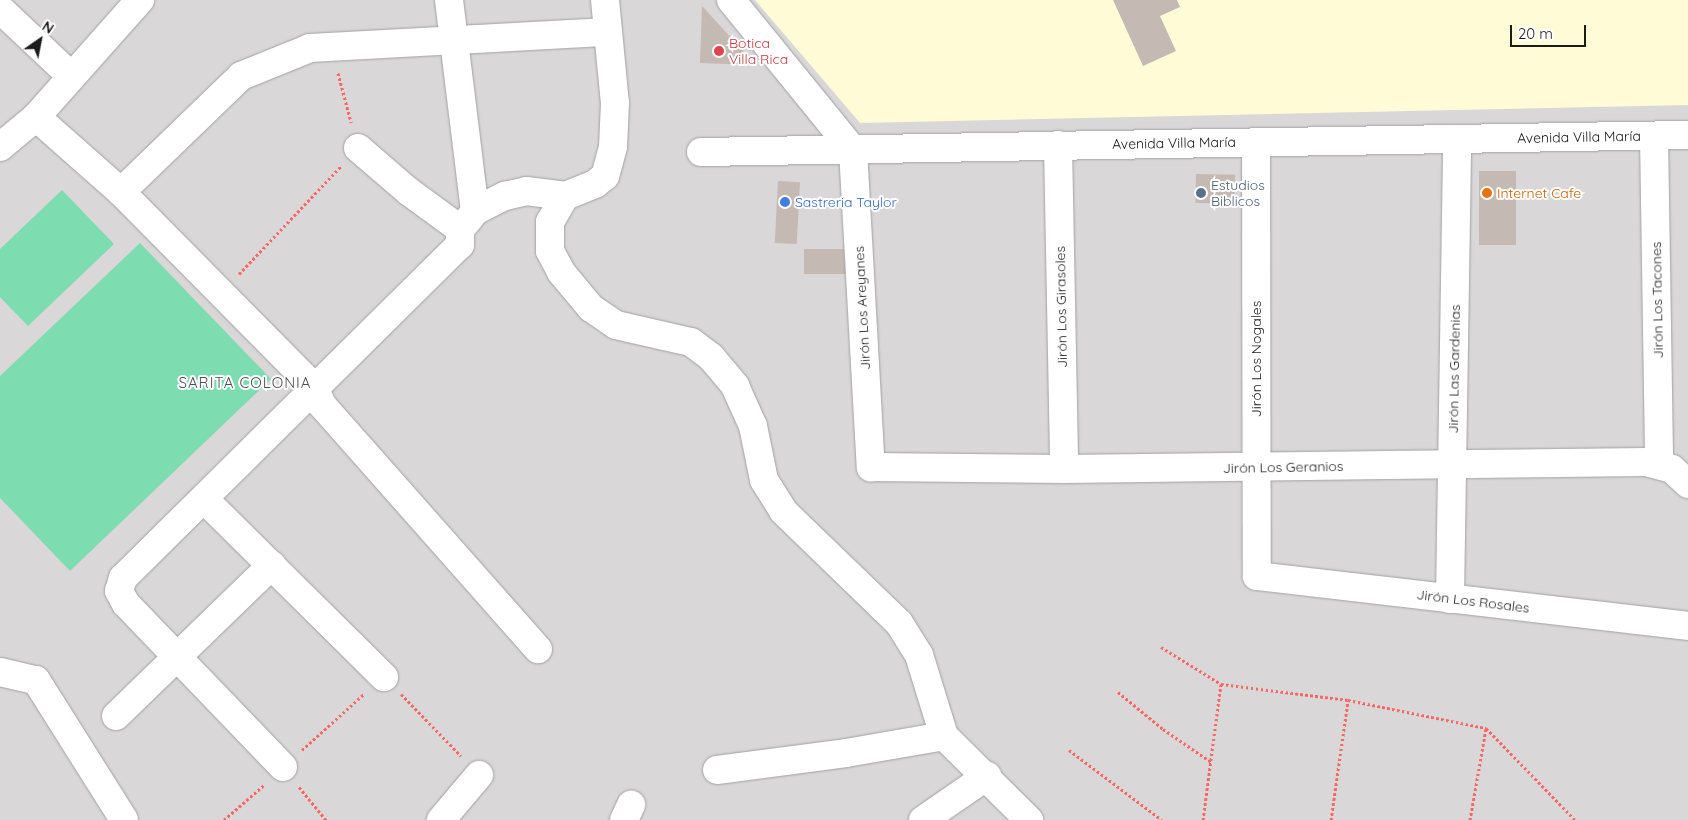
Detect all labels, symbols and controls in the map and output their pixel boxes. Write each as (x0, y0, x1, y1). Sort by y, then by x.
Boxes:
north arrow (15, 15, 65, 65)
scale bar (1513, 15, 1589, 47)
text: N (39, 17, 57, 38)
text: 20 m (1518, 24, 1553, 43)
place label: Botica Villa Rica (729, 35, 788, 68)
marker: Botica Villa Rica (713, 45, 725, 57)
street label: Avenida Villa María (1517, 128, 1641, 146)
street label: Avenida Villa María (1112, 134, 1236, 152)
place label: Estudios Biblicos (1211, 177, 1265, 210)
place label: Internet Cafe (1497, 185, 1581, 201)
marker: Estudios Biblicos (1195, 187, 1207, 199)
marker: Internet Cafe (1481, 187, 1493, 199)
place label: Sastreria Taylor (795, 194, 897, 210)
marker: Sastreria Taylor (779, 196, 791, 208)
street label: Jirón Los Tacones (1648, 241, 1666, 359)
street label: Jirón Los Areyanes (850, 246, 874, 370)
street label: Jirón Los Girasoles (1052, 246, 1070, 368)
street label: Jirón Los Nogales (1248, 301, 1264, 417)
street label: Jirón Las Gardenias (1444, 304, 1464, 434)
district label: SARITA COLONIA (177, 374, 313, 392)
street label: Jirón Los Geranios (1223, 458, 1343, 476)
street label: Jirón Los Rosales (1416, 586, 1530, 616)

